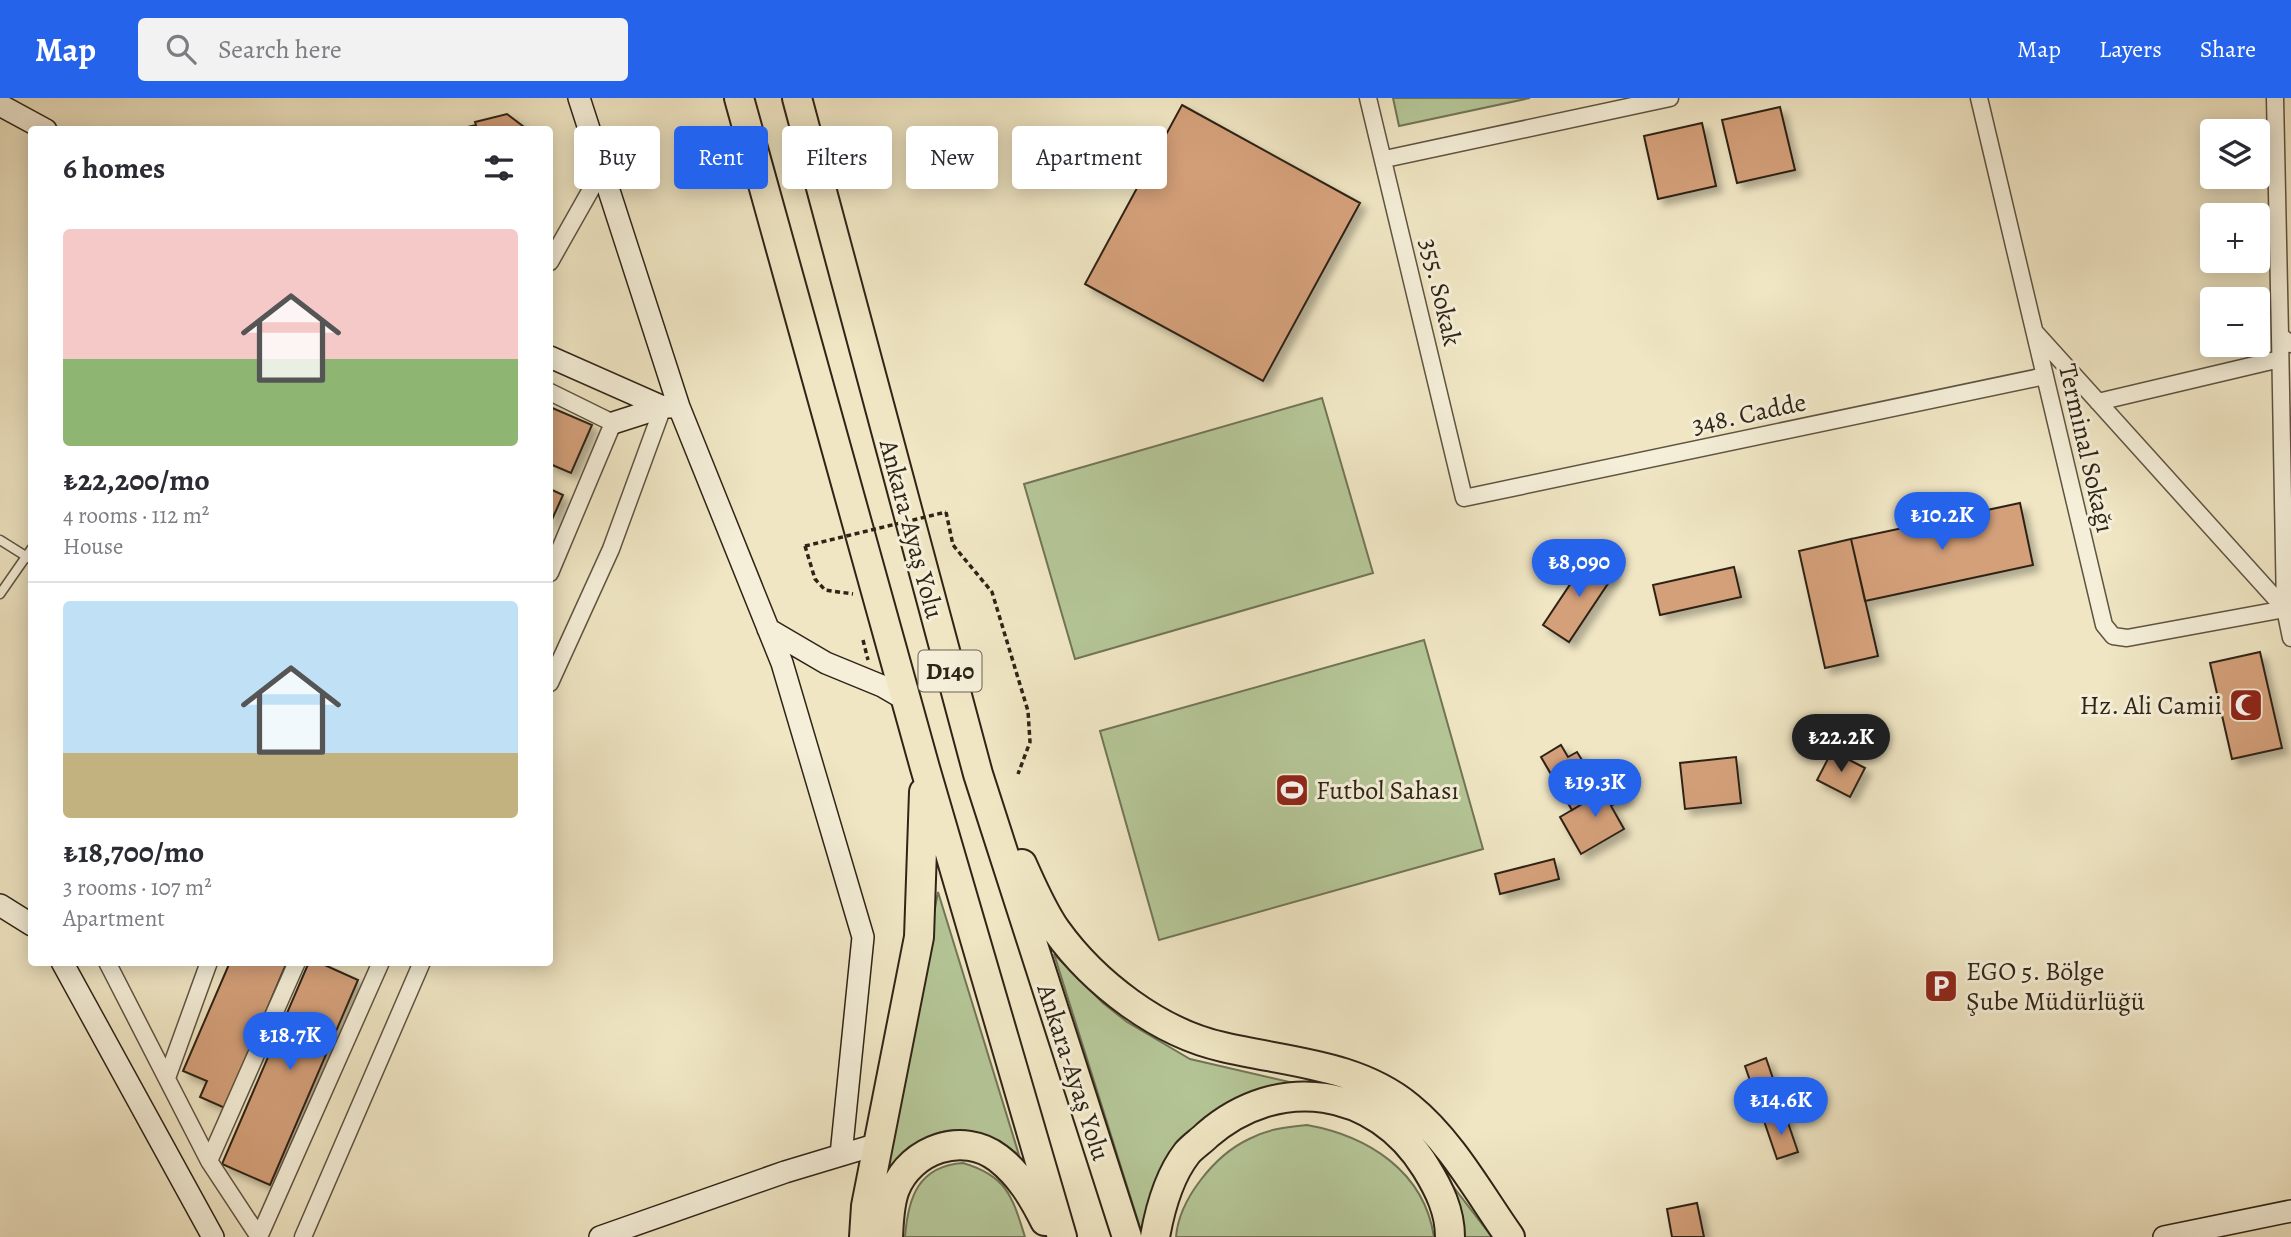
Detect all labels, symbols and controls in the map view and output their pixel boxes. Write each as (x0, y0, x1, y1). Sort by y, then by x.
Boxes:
search box (138, 18, 628, 81)
text: Map (35, 27, 96, 72)
icon: search (162, 30, 200, 68)
text: Search here (218, 32, 342, 67)
text: Map (2017, 33, 2061, 65)
text: Layers (2099, 33, 2162, 65)
text: Share (2200, 33, 2256, 65)
map controls (2200, 119, 2270, 357)
button: layers (2200, 119, 2270, 189)
chip: Buy (574, 126, 660, 189)
chip: Rent (674, 126, 768, 189)
chip: Filters (782, 126, 892, 189)
chip: New (906, 126, 998, 189)
chip: Apartment (1012, 126, 1167, 189)
text: 6 homes (63, 148, 165, 188)
icon: filters (480, 149, 518, 187)
button: + (2200, 203, 2270, 273)
street label: 355. Sokak (1411, 235, 1470, 349)
icon: home (228, 275, 354, 401)
button: − (2200, 287, 2270, 357)
street label: Terminal Sokağı (2050, 360, 2123, 536)
street label: 348. Cadde (1689, 384, 1809, 443)
street label: Ankara-Ayaş Yolu (871, 435, 952, 623)
text: ₺22,200/mo (63, 460, 210, 500)
pin: ₺10.2K (1885, 492, 1999, 552)
text: ₺10.2K (1910, 499, 1974, 530)
text: 4 rooms · 112 m² (63, 500, 209, 531)
text: House (63, 531, 123, 562)
pin: ₺8,090 (1522, 540, 1636, 599)
text: ₺8,090 (1548, 546, 1610, 577)
icon: home (228, 647, 354, 773)
road number: D140 (918, 650, 982, 692)
mosque icon: Hz. Ali Camii (2227, 686, 2265, 724)
place label: Hz. Ali Camii (2080, 688, 2222, 723)
pin: ₺22.2K (1784, 714, 1898, 774)
text: ₺22.2K (1808, 721, 1874, 752)
pin: ₺19.3K (1538, 760, 1652, 819)
text: ₺19.3K (1564, 766, 1626, 797)
sports icon: Futbol Sahası (1273, 771, 1311, 809)
place label: Futbol Sahası (1316, 773, 1459, 808)
text: ₺18,700/mo (63, 832, 204, 872)
text: 3 rooms · 107 m² (63, 872, 212, 903)
text: Apartment (63, 903, 165, 934)
place label: EGO 5. Bölge Şube Müdürlüğü (1966, 954, 2146, 1019)
parking icon: EGO 5. Bölge Şube Müdürlüğü (1922, 967, 1960, 1005)
street label: Ankara-Ayaş Yolu (1028, 978, 1119, 1166)
pin: ₺18.7K (233, 1012, 347, 1072)
text: ₺18.7K (259, 1019, 321, 1050)
pin: ₺14.6K (1724, 1077, 1838, 1137)
text: ₺14.6K (1750, 1084, 1812, 1115)

